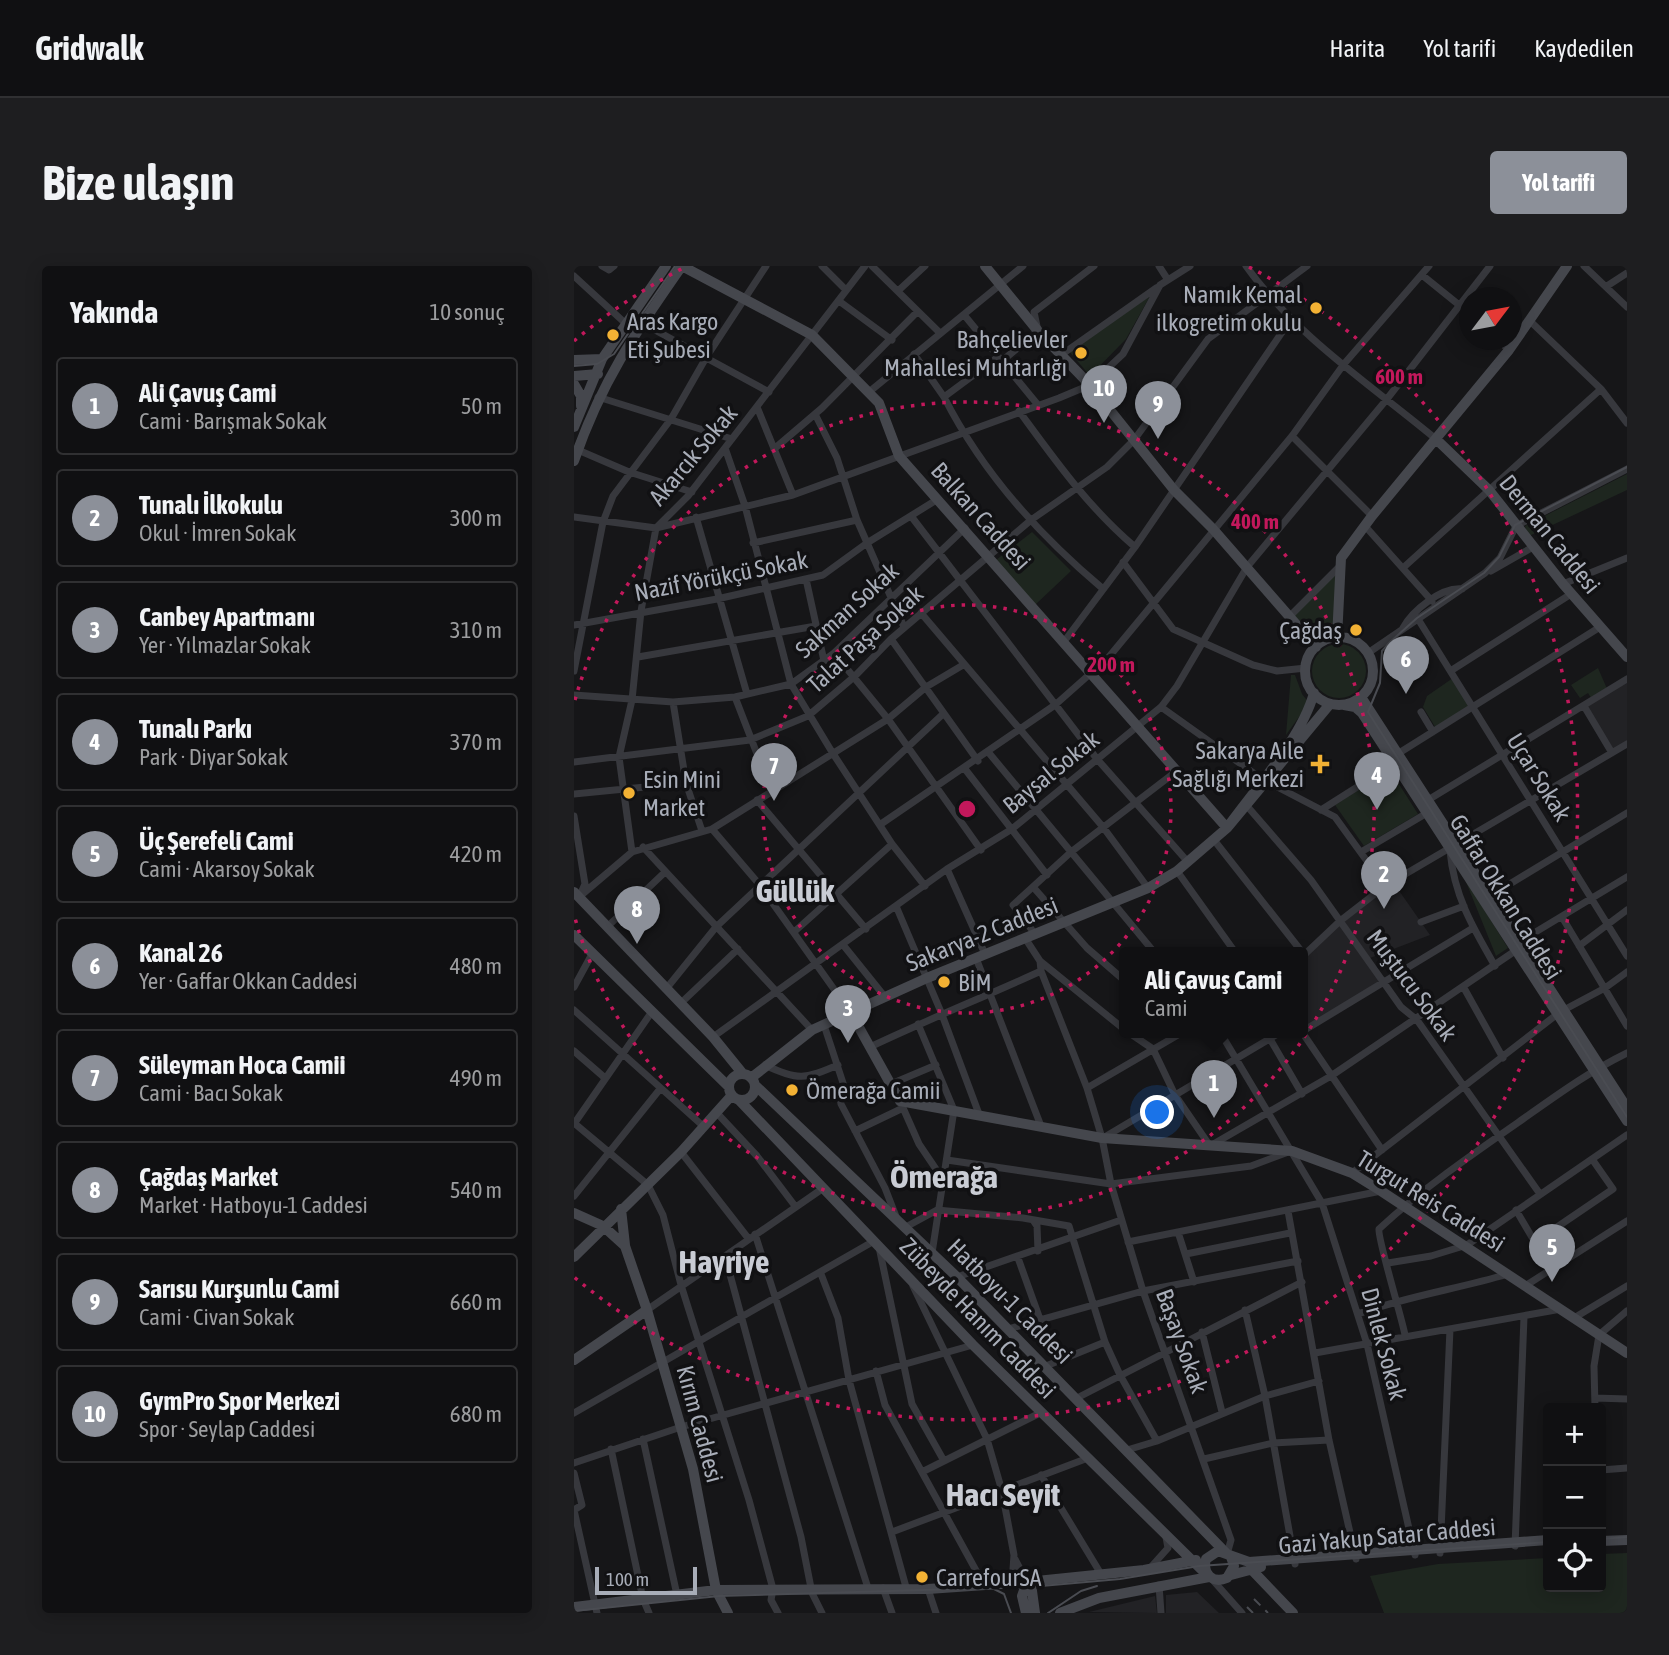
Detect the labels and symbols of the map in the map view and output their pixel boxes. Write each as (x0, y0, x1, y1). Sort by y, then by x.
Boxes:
place label: Namık Kemal ilkogretim okulu (1156, 281, 1303, 336)
north arrow (1459, 287, 1522, 350)
marker: Namık Kemal ilkogretim okulu (1308, 300, 1324, 316)
place label: Aras Kargo Eti Şubesi (627, 308, 718, 363)
place label: Bahçelievler Mahallesi Muhtarlığı (884, 326, 1068, 381)
marker: Aras Kargo Eti Şubesi (605, 327, 621, 343)
marker: Bahçelievler Mahallesi Muhtarlığı (1073, 345, 1089, 361)
text: 600 m (1375, 364, 1423, 388)
pin: 10 (1081, 365, 1127, 423)
pin: 9 (1135, 381, 1181, 439)
street label: Akarcık Sokak (643, 399, 743, 511)
street label: Balkan Caddesi (926, 457, 1036, 575)
street label: Derman Caddesi (1494, 469, 1606, 599)
text: 400 m (1230, 509, 1279, 533)
street label: Nazif Yörükçü Sokak (632, 546, 810, 606)
street label: Sakman Sokak (790, 557, 904, 663)
street label: Talat Paşa Sokak (801, 580, 929, 698)
place label: Çağdaş (1279, 617, 1342, 644)
marker: Çağdaş (1348, 622, 1364, 638)
pin: 6 (1383, 636, 1429, 694)
text: 200 m (1087, 652, 1135, 676)
street label: Baysal Sokak (998, 725, 1105, 819)
street label: Uçar Sokak (1502, 728, 1577, 826)
place label: Sakarya Aile Sağlığı Merkezi (1172, 737, 1304, 792)
pin: 7 (751, 743, 797, 801)
pin: 4 (1354, 752, 1400, 810)
marker: Sakarya Aile Sağlığı Merkezi (1310, 754, 1330, 774)
place label: Esin Mini Market (643, 766, 721, 821)
marker: Esin Mini Market (621, 785, 637, 801)
centre of rings (955, 797, 979, 821)
street label: Gaffar Okkan Caddesi (1444, 810, 1568, 984)
pin: 2 (1361, 851, 1407, 909)
district label: Güllük (756, 872, 835, 909)
pin: 8 (614, 886, 660, 944)
street label: Sakarya-2 Caddesi (902, 891, 1062, 977)
street label: Muştucu Sokak (1361, 924, 1463, 1046)
place label: BİM (958, 969, 992, 996)
marker: BİM (936, 974, 952, 990)
pin: 3 (825, 985, 871, 1043)
pin: 1 (1191, 1060, 1237, 1118)
place label: Ömerağa Camii (806, 1077, 941, 1104)
marker: Ömerağa Camii (784, 1082, 800, 1098)
your location (1140, 1095, 1174, 1129)
street label: Turgut Reis Caddesi (1352, 1145, 1510, 1257)
district label: Ömerağa (890, 1158, 998, 1195)
pin: 5 (1529, 1224, 1575, 1282)
street label: Zübeyde Hanım Caddesi (895, 1232, 1061, 1404)
street label: Hatboyu-1 Caddesi (942, 1233, 1078, 1369)
district label: Hayriye (679, 1243, 769, 1280)
street label: Başay Sokak (1151, 1285, 1213, 1397)
street label: Dinlek Sokak (1356, 1285, 1412, 1404)
street label: Kırım Caddesi (671, 1363, 729, 1485)
district label: Hacı Seyit (946, 1476, 1061, 1513)
street label: Gazi Yakup Satar Caddesi (1277, 1513, 1497, 1559)
scale bar (595, 1564, 696, 1596)
place label: CarrefourSA (936, 1564, 1042, 1591)
marker: CarrefourSA (914, 1569, 930, 1585)

